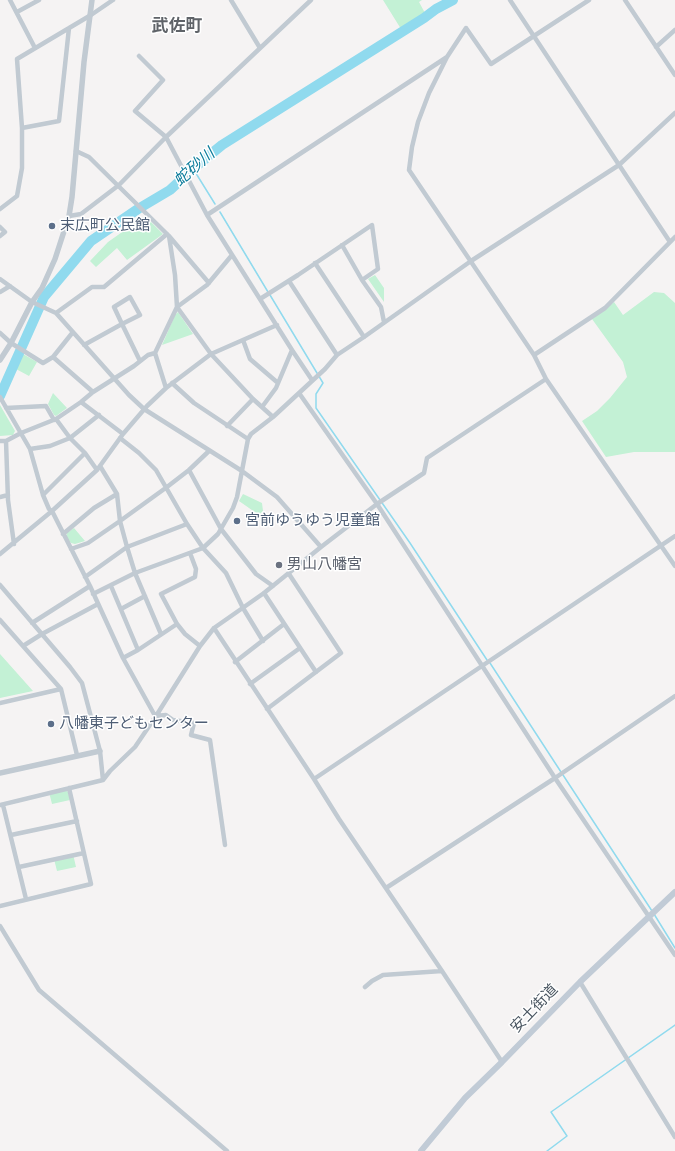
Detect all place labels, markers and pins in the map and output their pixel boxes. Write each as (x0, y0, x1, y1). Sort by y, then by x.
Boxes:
place label: 末広町公民館 (60, 217, 150, 235)
marker: 末広町公民館 (47, 221, 57, 231)
place label: 宮前ゆうゆう児童館 (245, 512, 380, 530)
marker: 宮前ゆうゆう児童館 (232, 516, 242, 526)
place label: 男山八幡宮 (287, 556, 362, 574)
marker: 男山八幡宮 (274, 560, 284, 570)
place label: 八幡東子どもセンター (59, 715, 209, 733)
marker: 八幡東子どもセンター (46, 719, 56, 729)

